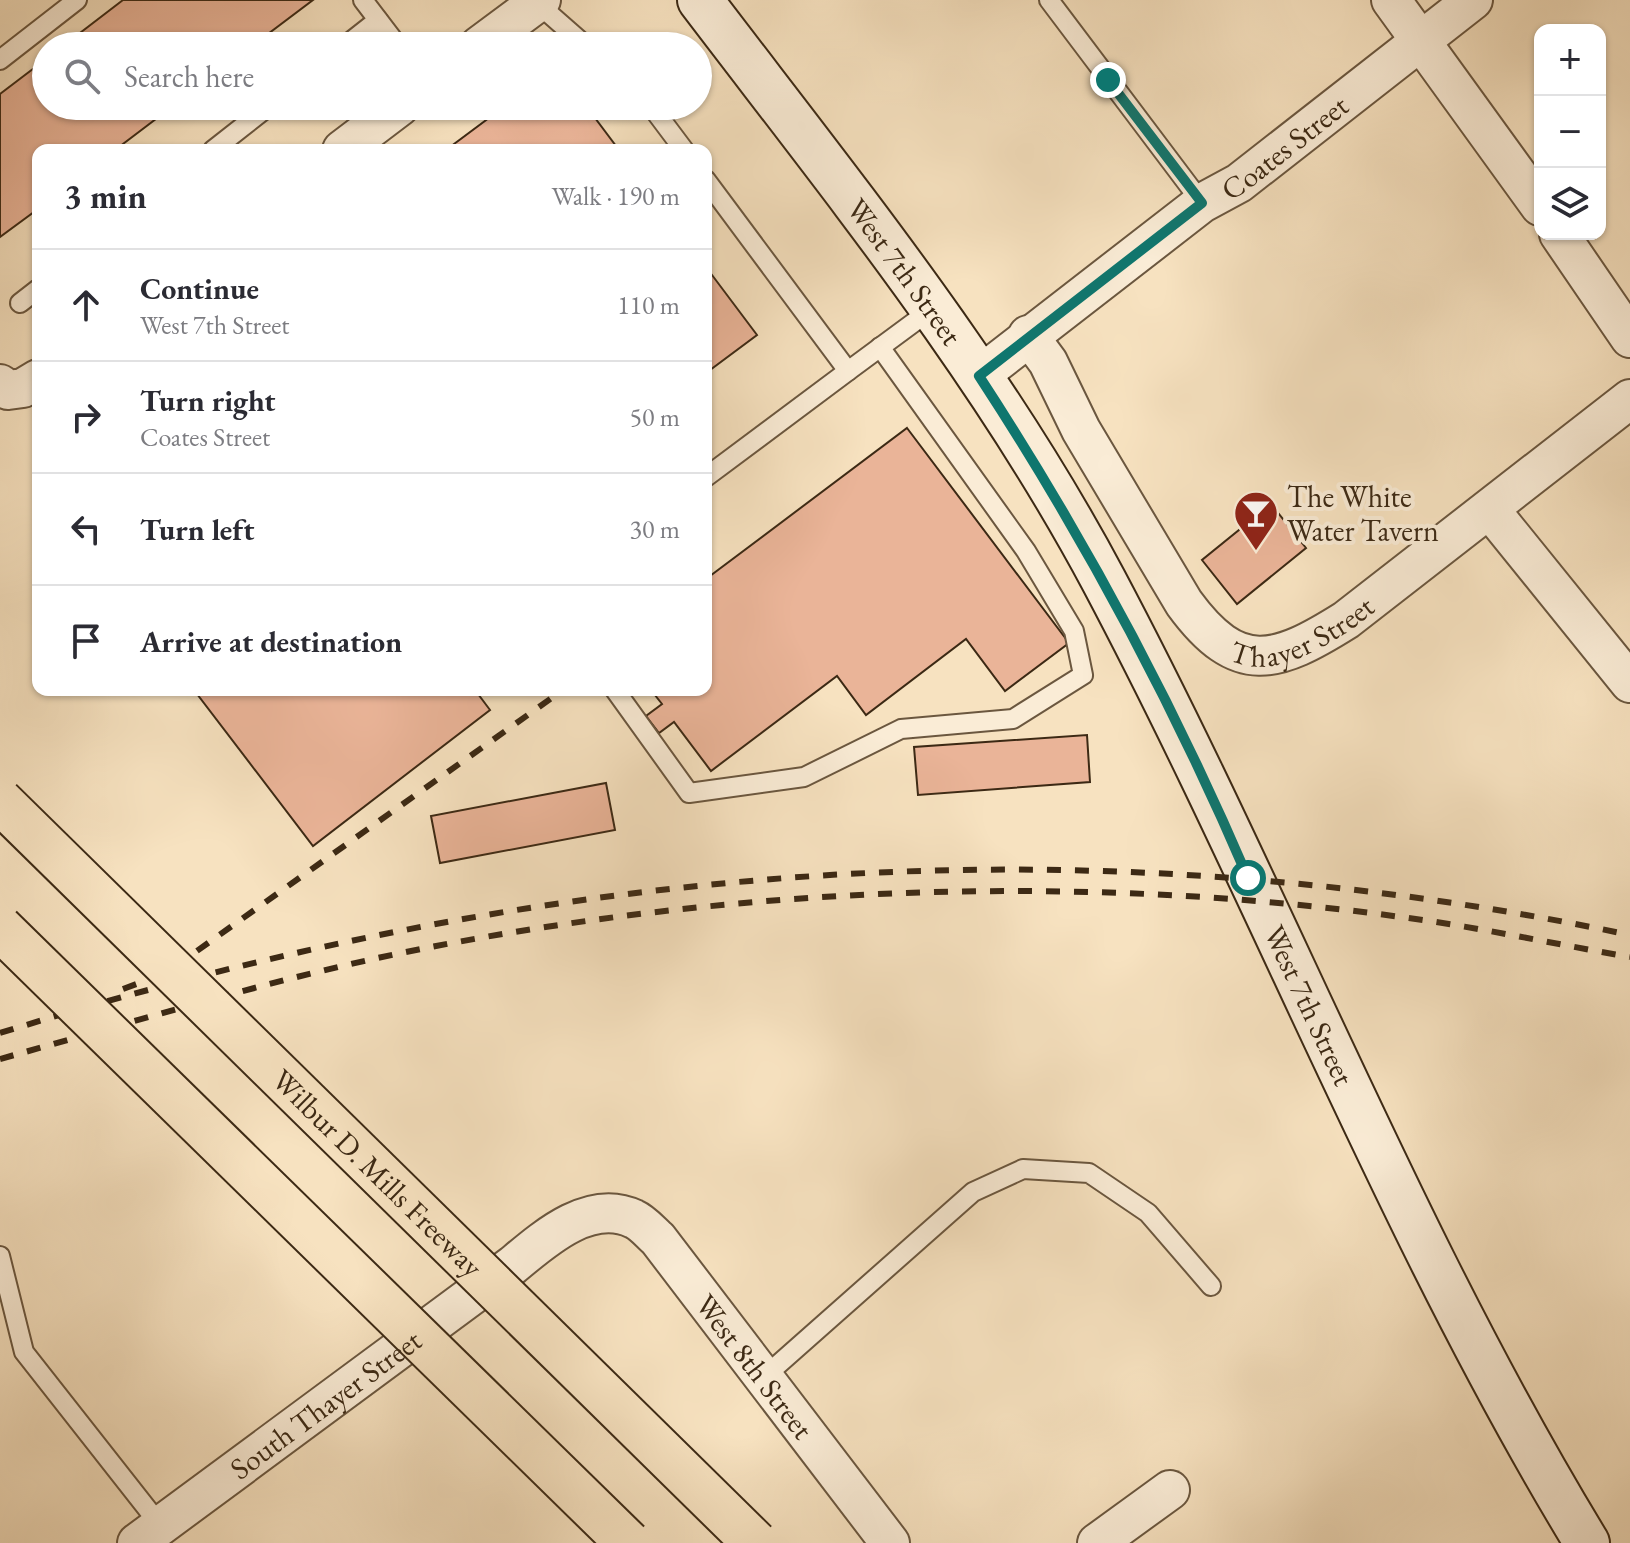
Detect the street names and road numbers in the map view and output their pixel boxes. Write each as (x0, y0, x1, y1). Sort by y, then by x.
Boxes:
street label: Coates Street (1214, 85, 1356, 208)
street label: West 7th Street (838, 190, 972, 353)
street label: Thayer Street (1225, 586, 1382, 675)
street label: West 7th Street (1256, 919, 1364, 1092)
street label: Wilbur D. Mills Freeway (264, 1060, 493, 1286)
street label: West 8th Street (687, 1286, 823, 1447)
street label: South Thayer Street (222, 1320, 429, 1488)

